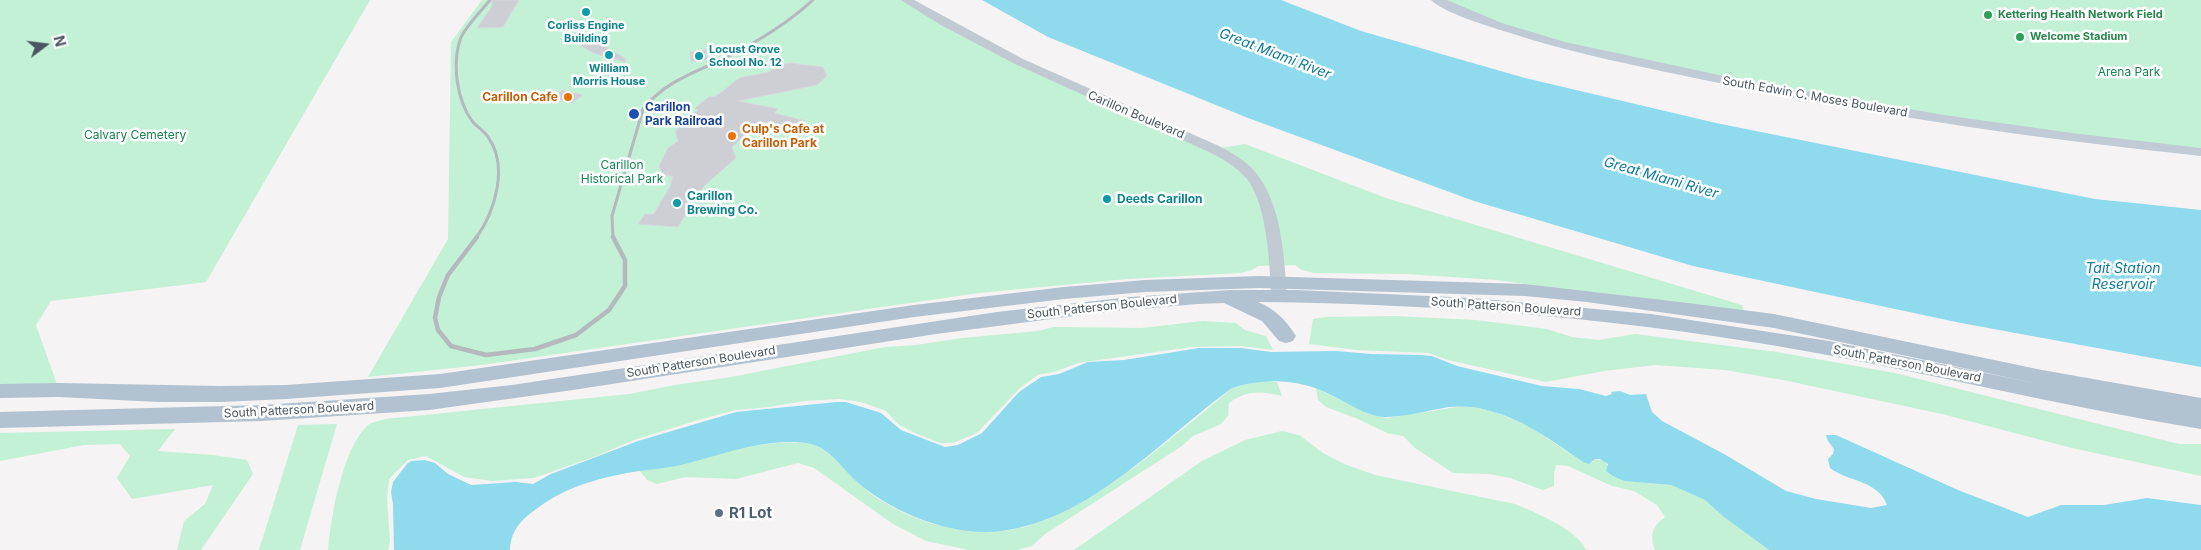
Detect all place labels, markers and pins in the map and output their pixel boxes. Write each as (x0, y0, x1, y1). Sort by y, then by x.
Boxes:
marker: Corliss Engine Building (580, 6, 592, 18)
place label: Kettering Health Network Field (1998, 8, 2163, 22)
marker: Kettering Health Network Field (1982, 9, 1994, 21)
place label: Corliss Engine Building (547, 19, 625, 45)
place label: Welcome Stadium (2030, 30, 2127, 44)
marker: Welcome Stadium (2014, 31, 2026, 43)
place label: Locust Grove School No. 12 (709, 43, 782, 69)
marker: William Morris House (603, 49, 615, 61)
marker: Locust Grove School No. 12 (693, 50, 705, 62)
place label: William Morris House (573, 62, 645, 88)
place label: Carillon Cafe (482, 90, 558, 104)
marker: Carillon Cafe (562, 91, 574, 103)
place label: Carillon Park Railroad (645, 100, 722, 128)
marker: Carillon Park Railroad (627, 107, 641, 121)
place label: Culp's Cafe at Carillon Park (742, 122, 824, 150)
marker: Culp's Cafe at Carillon Park (726, 130, 738, 142)
place label: Carillon Brewing Co. (687, 189, 758, 217)
place label: Deeds Carillon (1117, 192, 1202, 206)
marker: Deeds Carillon (1101, 193, 1113, 205)
marker: Carillon Brewing Co. (671, 197, 683, 209)
place label: R1 Lot (729, 504, 772, 522)
marker: R1 Lot (713, 507, 725, 519)

